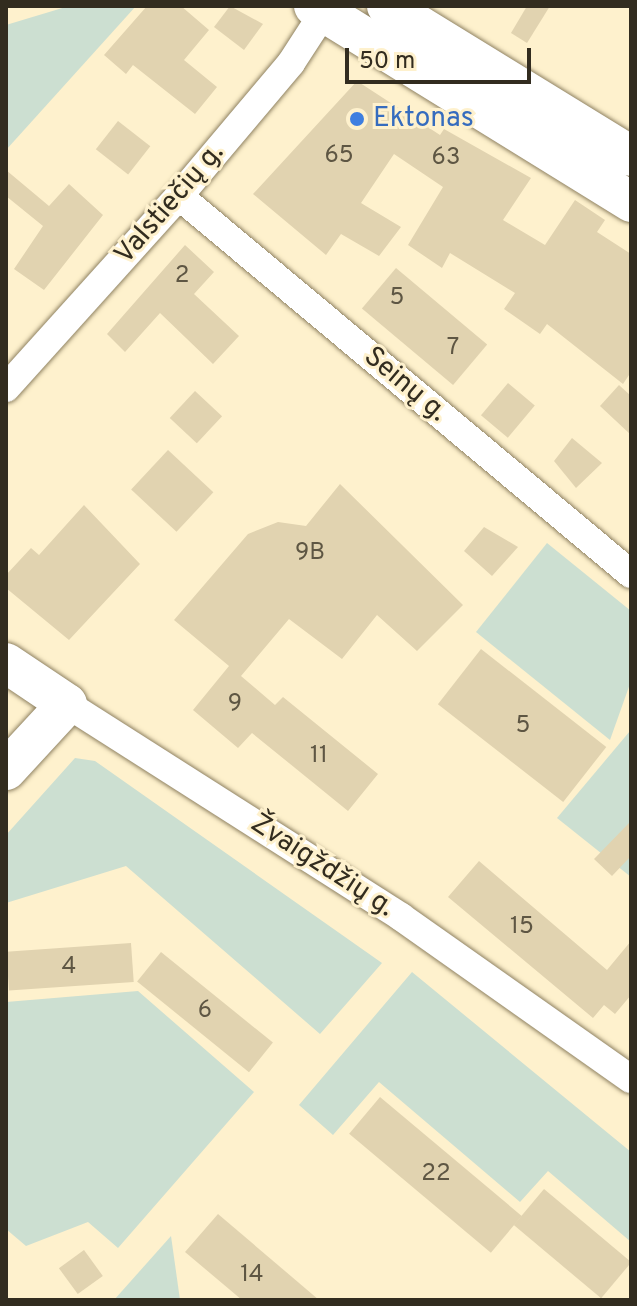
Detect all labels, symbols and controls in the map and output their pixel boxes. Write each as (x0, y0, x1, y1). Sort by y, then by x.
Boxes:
scale bar (349, 32, 535, 82)
text: 50 m (359, 47, 415, 77)
place label: Ektonas (373, 102, 474, 136)
marker: Ektonas (348, 110, 366, 128)
street label: Valstiečių g. (108, 137, 232, 271)
house number: 65 (324, 143, 354, 171)
house number: 63 (432, 145, 460, 173)
house number: 2 (175, 263, 189, 291)
house number: 5 (390, 285, 404, 313)
house number: 7 (447, 335, 459, 363)
street label: Seinų g. (356, 340, 454, 430)
house number: 9B (295, 540, 325, 568)
house number: 9 (228, 691, 242, 719)
house number: 5 (516, 713, 530, 741)
house number: 11 (310, 743, 328, 771)
street label: Žvaigždžių g. (244, 807, 400, 925)
house number: 15 (510, 914, 534, 942)
house number: 4 (62, 954, 76, 982)
house number: 6 (198, 998, 212, 1026)
house number: 22 (421, 1161, 451, 1189)
house number: 14 (240, 1262, 264, 1290)

